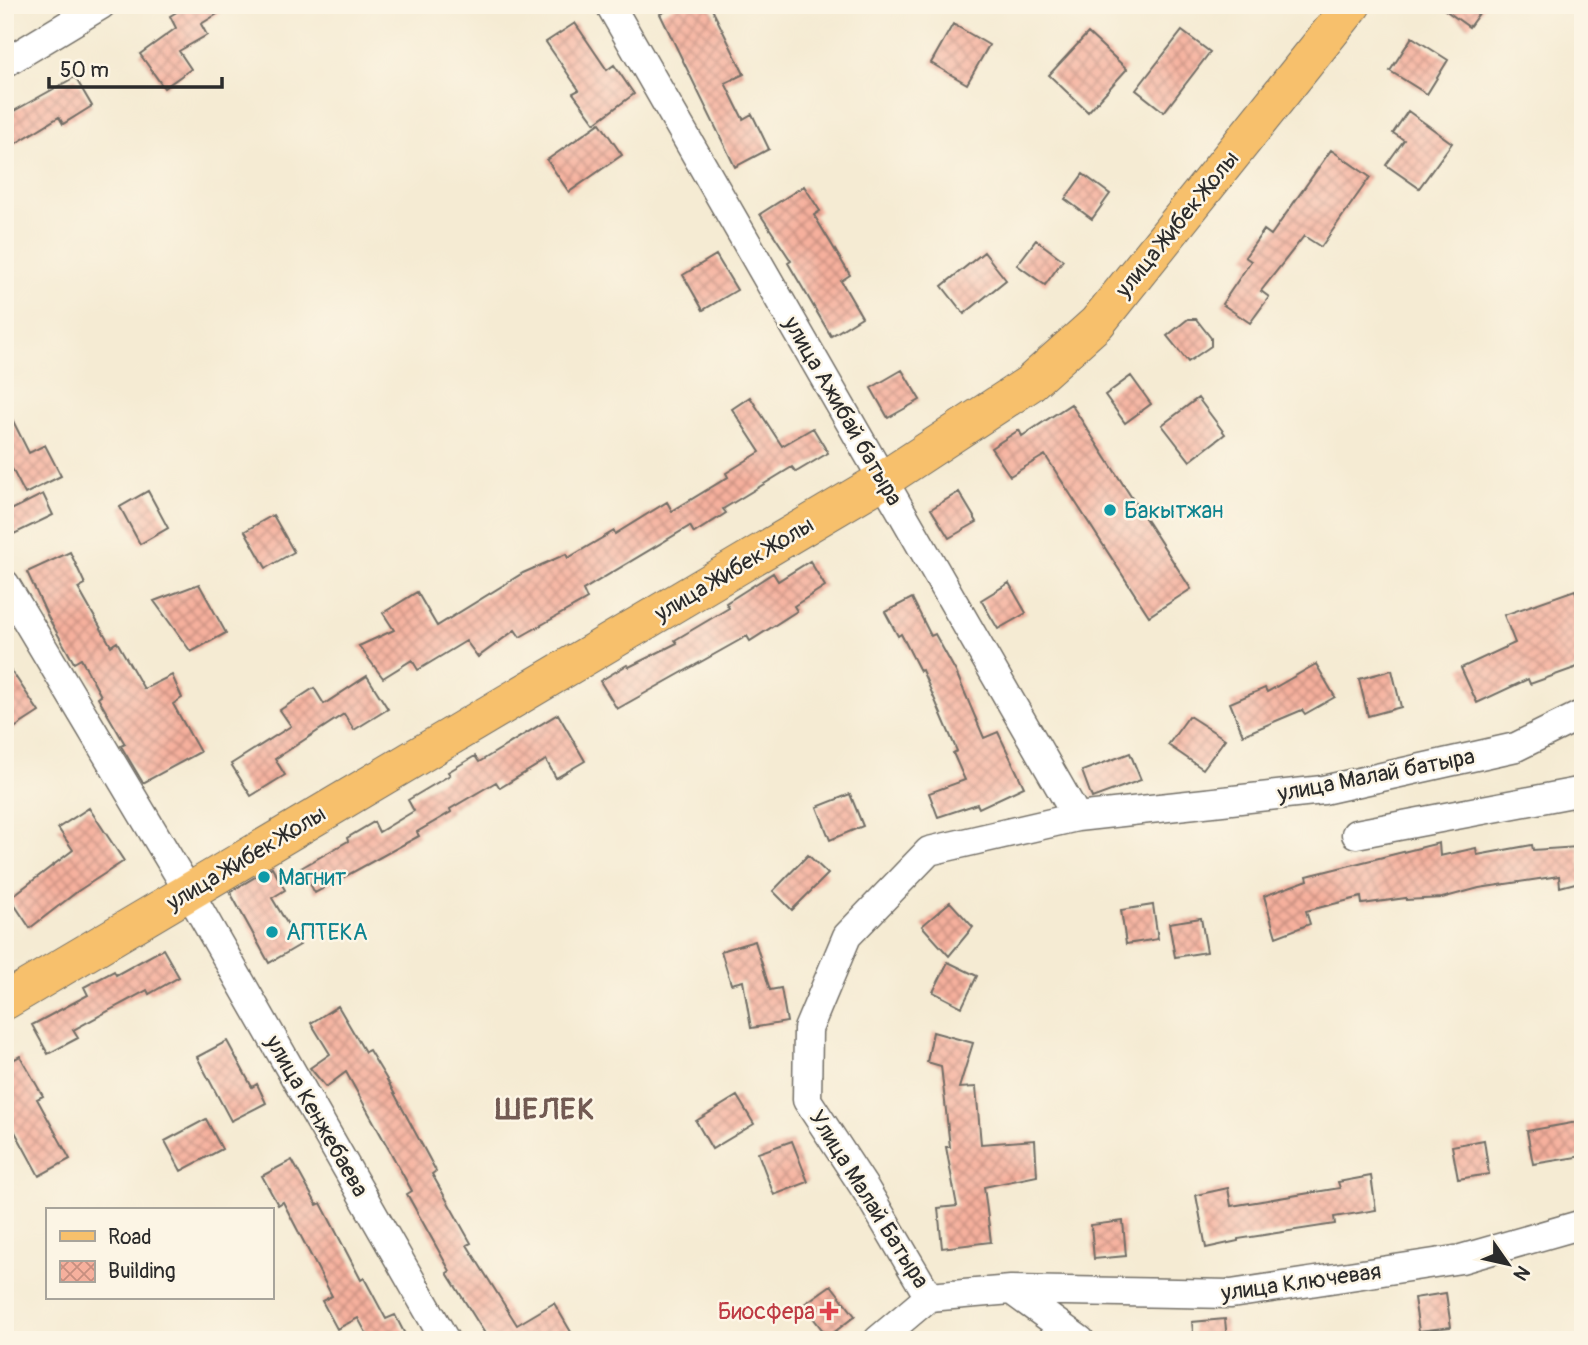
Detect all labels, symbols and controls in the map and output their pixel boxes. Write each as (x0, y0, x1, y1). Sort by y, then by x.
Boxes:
scale bar (49, 46, 222, 90)
text: 50 m (60, 57, 109, 84)
street label: улица Жибек Жолы (1108, 145, 1245, 304)
street label: улица Ажибай батыра (776, 310, 909, 511)
place label: Бакытжан (1124, 496, 1224, 525)
marker: Бакытжан (1102, 502, 1118, 518)
street label: улица Жибек Жолы (648, 510, 819, 628)
street label: улица Малай батыра (1274, 742, 1477, 809)
street label: улица Жибек Жолы (160, 799, 331, 917)
place label: Магнит (278, 863, 347, 892)
marker: Магнит (256, 869, 272, 885)
place label: АПТЕКА (286, 918, 368, 947)
marker: АПТЕКА (264, 924, 280, 940)
street label: улица Кенжебаева (259, 1029, 375, 1202)
district label: ШЕЛЕК (495, 1091, 597, 1128)
street label: Улица Малай Батыра (802, 1105, 936, 1293)
legend (46, 1208, 273, 1300)
text: Road (108, 1224, 152, 1251)
north arrow (1472, 1230, 1542, 1300)
street label: улица Ключевая (1218, 1256, 1383, 1308)
text: Building (108, 1258, 175, 1285)
text: N (1508, 1261, 1535, 1285)
place label: Биосфера (718, 1297, 815, 1326)
marker: Биосфера (821, 1303, 837, 1319)

